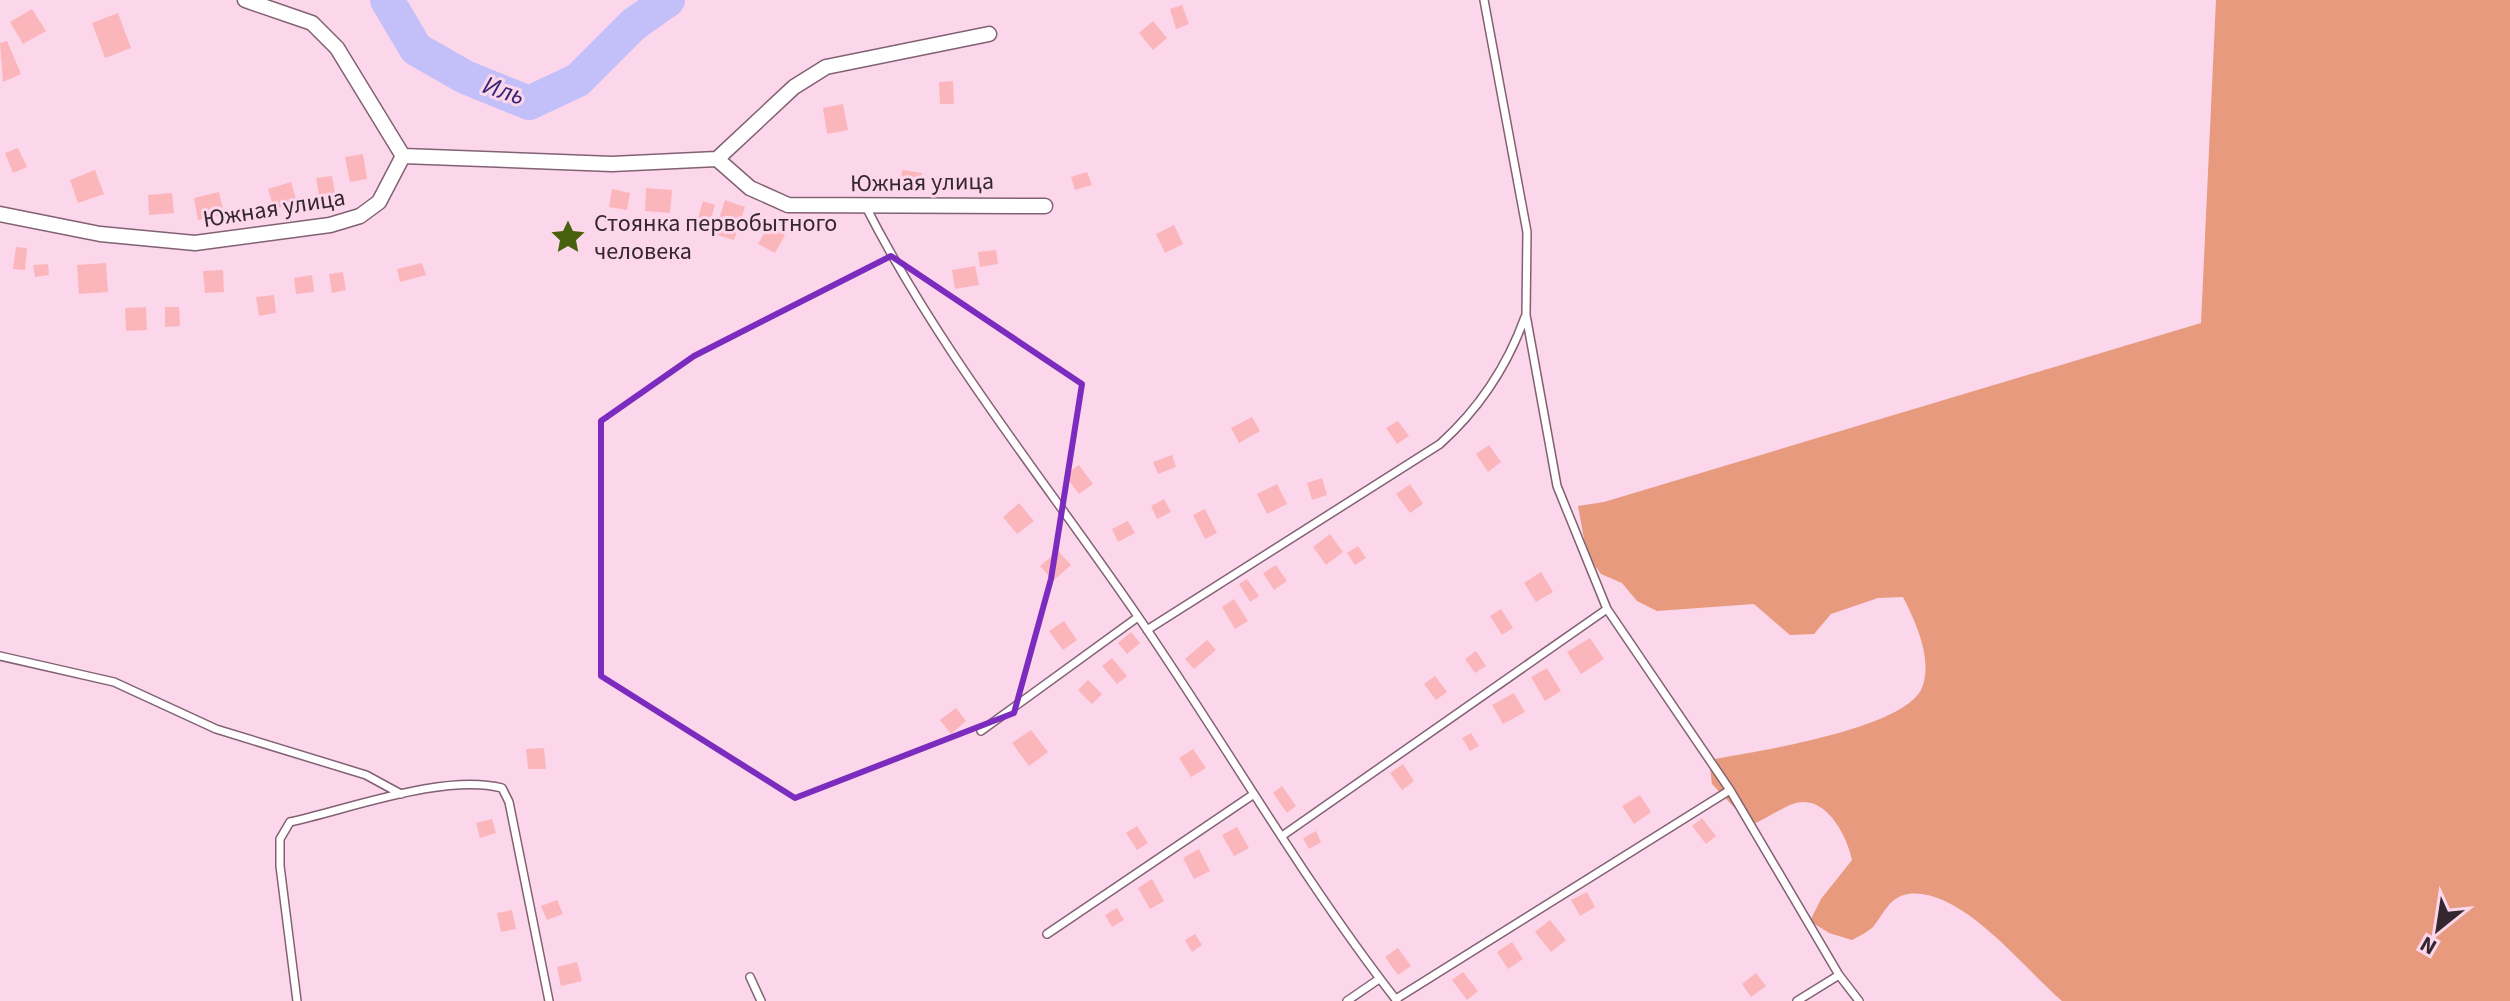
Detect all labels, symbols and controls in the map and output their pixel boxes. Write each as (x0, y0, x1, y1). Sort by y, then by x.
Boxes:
water label: Иль (478, 66, 530, 115)
street label: Южная улица (850, 164, 994, 201)
street label: Южная улица (200, 180, 348, 237)
place label: Стоянка первобытного человека (594, 206, 837, 269)
place icon: Стоянка первобытного человека (549, 218, 587, 256)
north arrow (2398, 889, 2478, 969)
text: N (2414, 928, 2443, 963)

